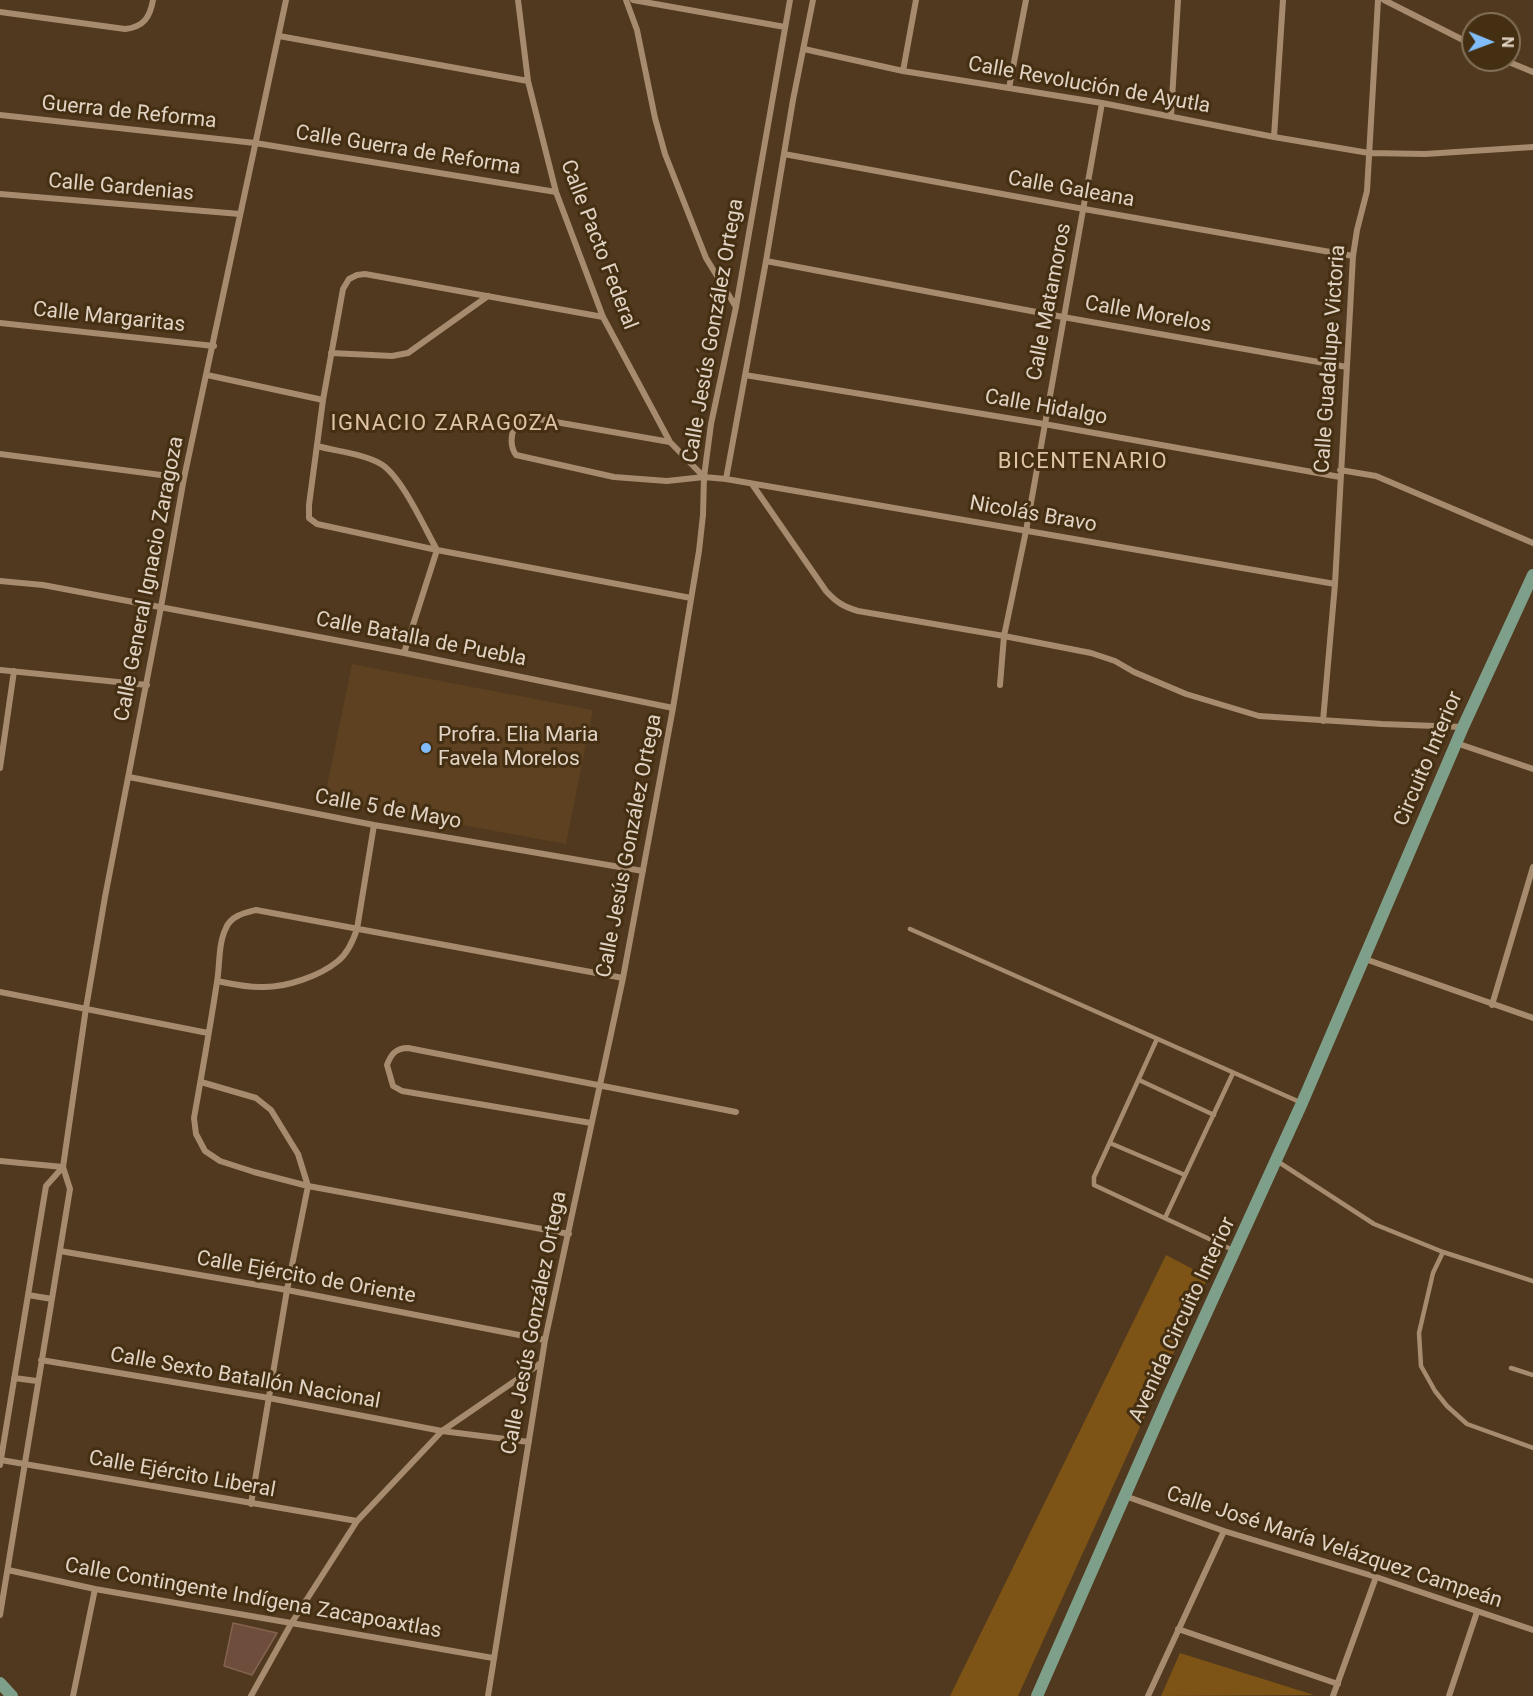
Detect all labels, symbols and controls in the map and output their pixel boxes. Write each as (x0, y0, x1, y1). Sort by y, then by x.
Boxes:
north arrow (1461, 12, 1521, 72)
text: N (1498, 36, 1517, 48)
street label: Calle Revolución de Ayutla (966, 52, 1212, 120)
street label: Guerra de Reforma (40, 91, 218, 135)
street label: Calle Guerra de Reforma (294, 121, 522, 181)
street label: Calle Pacto Federal (554, 157, 642, 333)
street label: Calle Galeana (1006, 166, 1136, 214)
street label: Calle Gardenias (47, 169, 195, 207)
street label: Calle Jesús González Ortega (678, 197, 750, 465)
street label: Calle Matamoros (1022, 221, 1078, 383)
street label: Calle Guadalupe Victoria (1310, 244, 1352, 474)
street label: Calle Morelos (1083, 291, 1213, 339)
street label: Calle Margaritas (32, 297, 186, 339)
street label: Calle Hidalgo (983, 385, 1109, 431)
district label: IGNACIO ZARAGOZA (331, 411, 559, 437)
street label: Calle General Ignacio Zaragoza (110, 434, 190, 724)
district label: BICENTENARIO (998, 449, 1168, 475)
street label: Nicolás Bravo (967, 491, 1099, 539)
street label: Calle Batalla de Puebla (314, 607, 528, 673)
street label: Circuito Interior (1389, 688, 1469, 830)
street label: Calle Jesús González Ortega (592, 712, 668, 980)
place label: Profra. Elia Maria Favela Morelos (438, 723, 598, 773)
marker: Profra. Elia Maria Favela Morelos (419, 741, 433, 755)
street label: Calle 5 de Mayo (313, 785, 463, 835)
street label: Calle Jesús González Ortega (497, 1189, 573, 1457)
street label: Avenida Circuito Interior (1124, 1213, 1242, 1427)
street label: Calle Ejército de Oriente (194, 1246, 418, 1310)
street label: Calle Sexto Batallón Nacional (108, 1343, 382, 1415)
street label: Calle Ejército Liberal (87, 1446, 277, 1504)
street label: Calle José María Velázquez Campeán (1163, 1482, 1505, 1614)
street label: Calle Contingente Indígena Zacapoaxtlas (63, 1553, 443, 1645)

